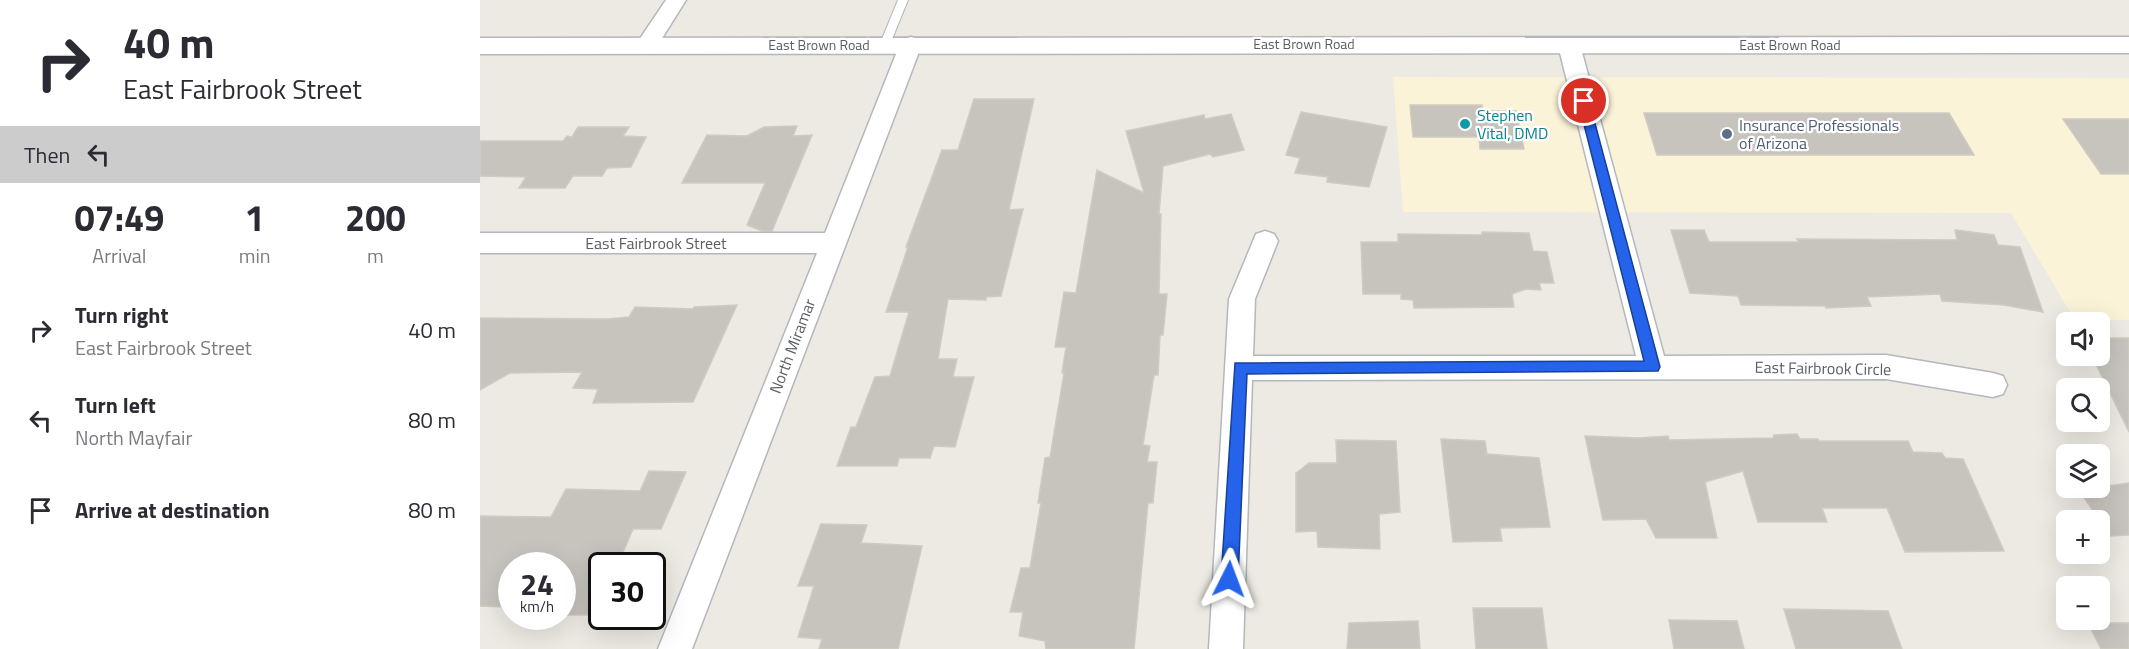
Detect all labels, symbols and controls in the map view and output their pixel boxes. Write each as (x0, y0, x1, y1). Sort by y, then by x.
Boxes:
text: 40 m (123, 10, 215, 74)
icon: right (24, 24, 102, 102)
street label: East Brown Road (1253, 33, 1355, 54)
street label: East Brown Road (768, 34, 870, 55)
street label: East Brown Road (1739, 34, 1841, 55)
text: East Fairbrook Street (123, 68, 362, 109)
pin (1558, 75, 1609, 126)
icon: arrive (1567, 84, 1600, 117)
place label: Stephen Vital, DMD (1477, 103, 1548, 145)
place label: Insurance Professionals of Arizona (1739, 113, 1899, 155)
marker: Stephen Vital, DMD (1458, 117, 1472, 131)
marker: Insurance Professionals of Arizona (1720, 127, 1734, 141)
text: Then (24, 138, 70, 172)
icon: left (82, 138, 115, 171)
text: 07:49 (74, 190, 164, 245)
text: 1 (245, 190, 265, 245)
text: 200 (345, 190, 406, 245)
street label: East Fairbrook Street (585, 231, 727, 255)
text: Arrival (92, 240, 147, 271)
text: min (239, 240, 271, 271)
text: m (367, 240, 384, 271)
street label: North Miramar (763, 295, 821, 397)
text: Turn right (75, 298, 169, 332)
map controls (2056, 312, 2110, 630)
button: sound (2056, 312, 2110, 366)
text: 40 m (408, 313, 456, 347)
icon: right (24, 314, 57, 347)
text: East Fairbrook Street (75, 332, 252, 363)
street label: East Fairbrook Circle (1755, 355, 1891, 381)
button: search (2056, 378, 2110, 432)
text: Turn left (75, 388, 156, 422)
text: 80 m (408, 403, 456, 437)
icon: left (24, 404, 57, 437)
text: North Mayfair (75, 422, 192, 453)
button: layers (2056, 444, 2110, 498)
text: Arrive at destination (75, 493, 270, 527)
text: 80 m (408, 493, 456, 527)
icon: arrive (24, 494, 57, 527)
button: + (2056, 510, 2110, 564)
position arrow (1197, 547, 1261, 611)
speed limit sign: 30 (588, 552, 666, 630)
text: 24 (520, 561, 554, 607)
button: − (2056, 576, 2110, 630)
text: km/h (520, 595, 554, 618)

